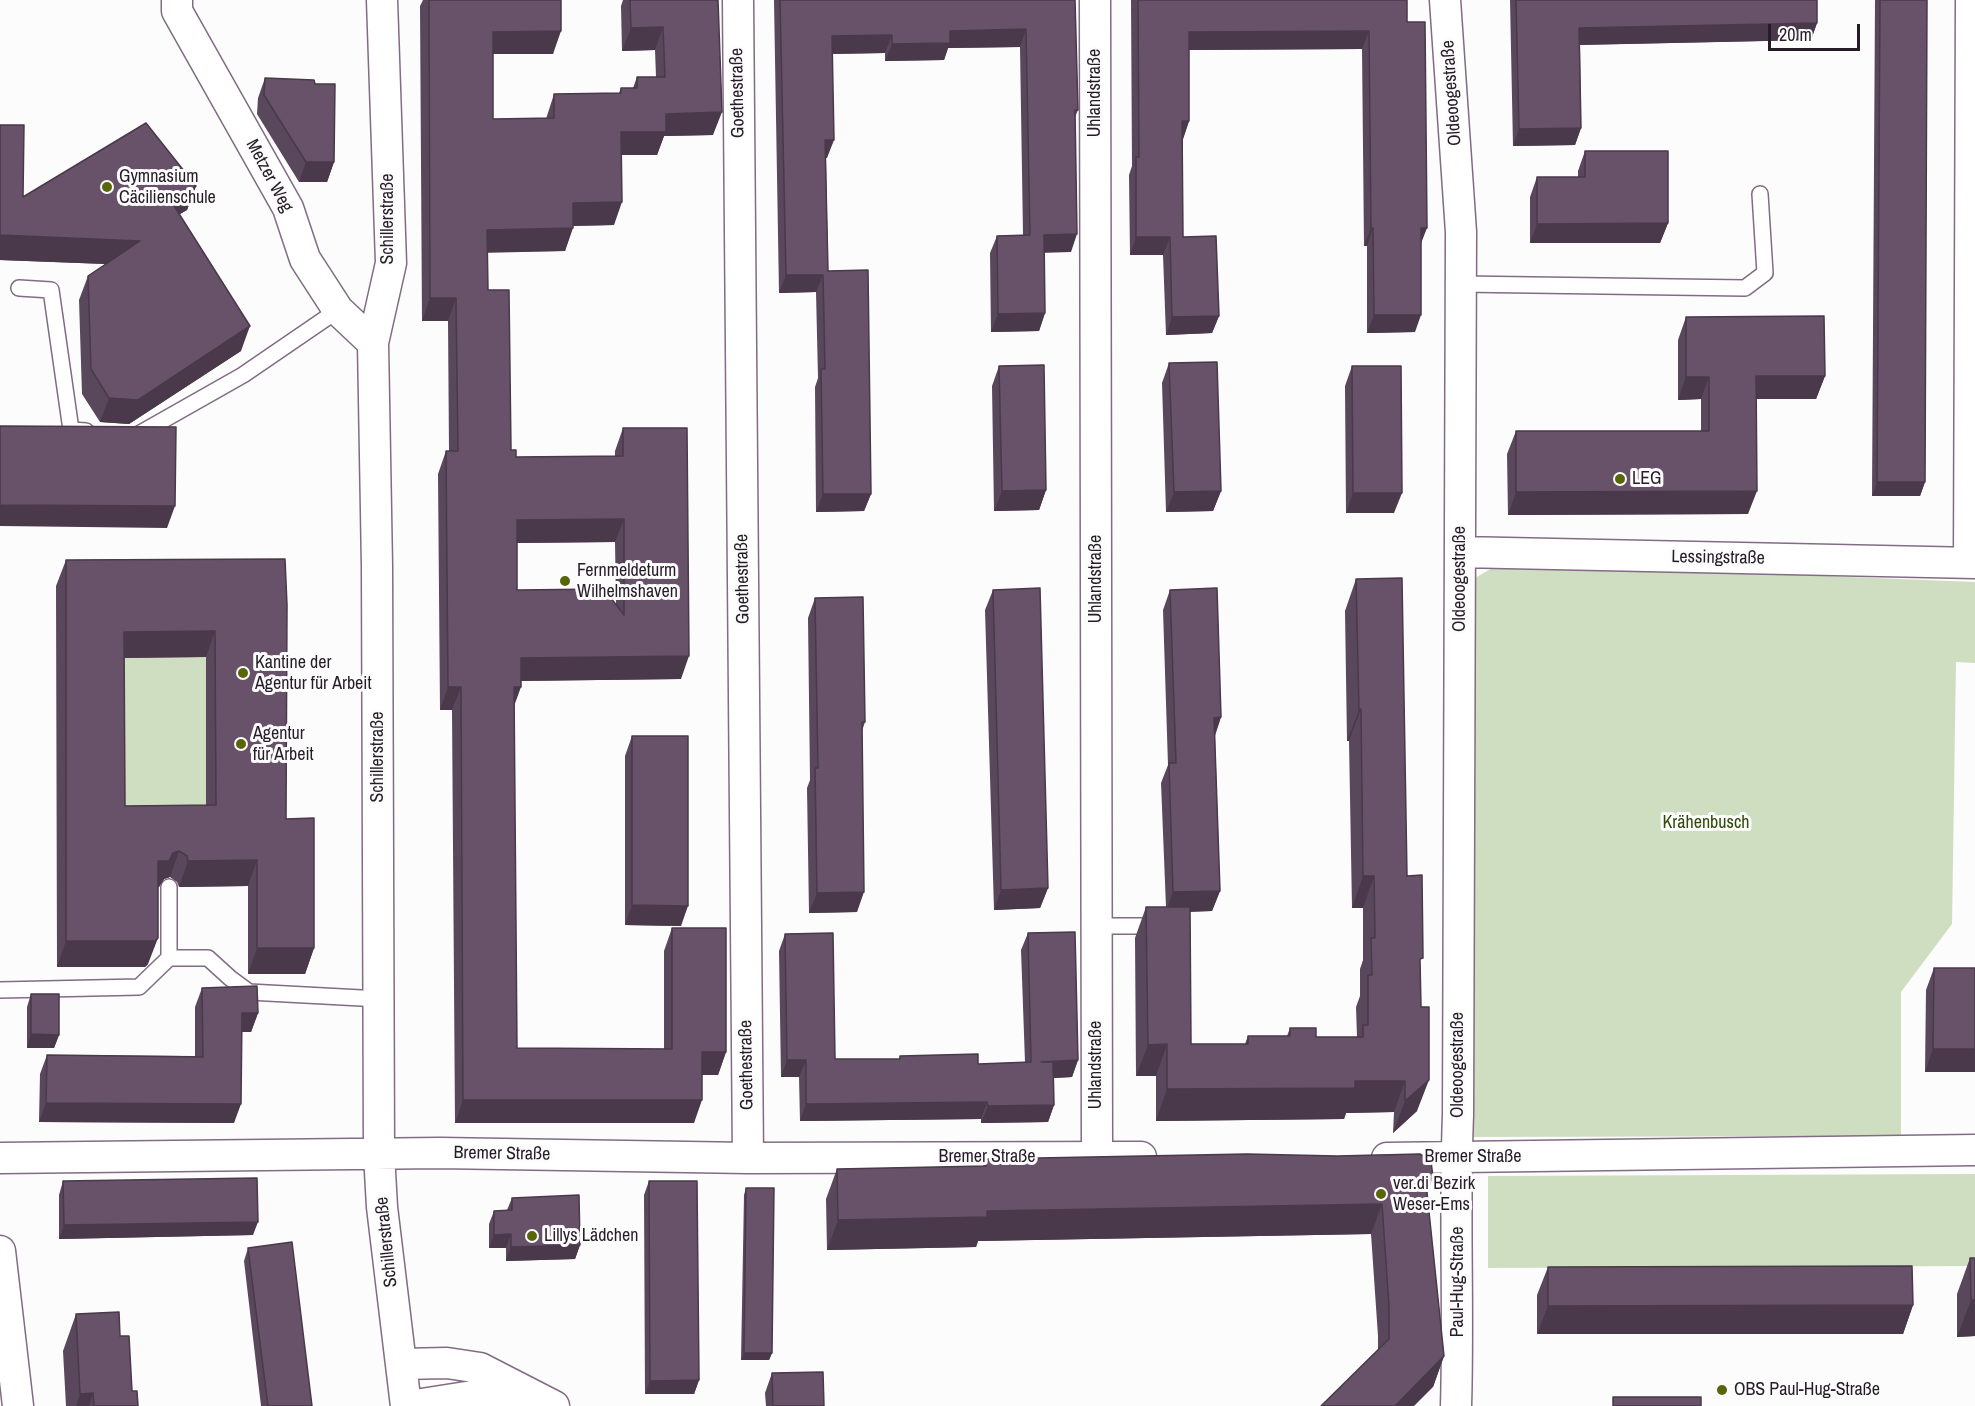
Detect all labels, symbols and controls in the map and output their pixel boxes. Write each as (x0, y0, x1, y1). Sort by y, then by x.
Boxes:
scale bar (1771, 12, 1862, 50)
text: 20 m (1779, 22, 1812, 47)
street label: Oldeoogestraße (1438, 39, 1466, 147)
street label: Goethestraße (726, 48, 750, 138)
street label: Uhlandstraße (1084, 49, 1106, 137)
street label: Metzer Weg (241, 136, 297, 216)
place label: Gymnasium Cäcilienschule (119, 166, 216, 208)
street label: Schillerstraße (377, 173, 399, 265)
marker: Gymnasium Cäcilienschule (100, 180, 114, 194)
place label: LEG (1632, 468, 1662, 490)
marker: LEG (1613, 472, 1627, 486)
street label: Oldeoogestraße (1449, 526, 1471, 632)
street label: Goethestraße (731, 534, 755, 624)
street label: Uhlandstraße (1085, 535, 1107, 623)
street label: Lessingstraße (1671, 546, 1765, 570)
place label: Fernmeldeturm Wilhelmshaven (577, 560, 678, 602)
marker: Fernmeldeturm Wilhelmshaven (558, 574, 572, 588)
place label: Kantine der Agentur für Arbeit (255, 652, 372, 694)
marker: Kantine der Agentur für Arbeit (236, 666, 250, 680)
street label: Schillerstraße (367, 711, 389, 803)
place label: Agentur für Arbeit (253, 723, 314, 766)
marker: Agentur für Arbeit (234, 737, 248, 751)
park label: Krähenbusch (1663, 812, 1749, 834)
street label: Oldeoogestraße (1447, 1012, 1469, 1118)
street label: Goethestraße (735, 1020, 759, 1110)
street label: Uhlandstraße (1085, 1021, 1107, 1109)
street label: Bremer Straße (453, 1142, 551, 1166)
street label: Bremer Straße (939, 1146, 1035, 1168)
street label: Bremer Straße (1425, 1146, 1521, 1168)
place label: ver.di Bezirk Weser-Ems (1393, 1173, 1475, 1216)
marker: ver.di Bezirk Weser-Ems (1374, 1187, 1388, 1201)
street label: Schillerstraße (372, 1196, 402, 1288)
place label: Lillys Lädchen (544, 1225, 638, 1247)
street label: Paul-Hug-Straße (1447, 1227, 1469, 1337)
marker: Lillys Lädchen (525, 1229, 539, 1243)
place label: OBS Paul-Hug-Straße (1734, 1379, 1880, 1401)
marker: OBS Paul-Hug-Straße (1715, 1383, 1729, 1397)

